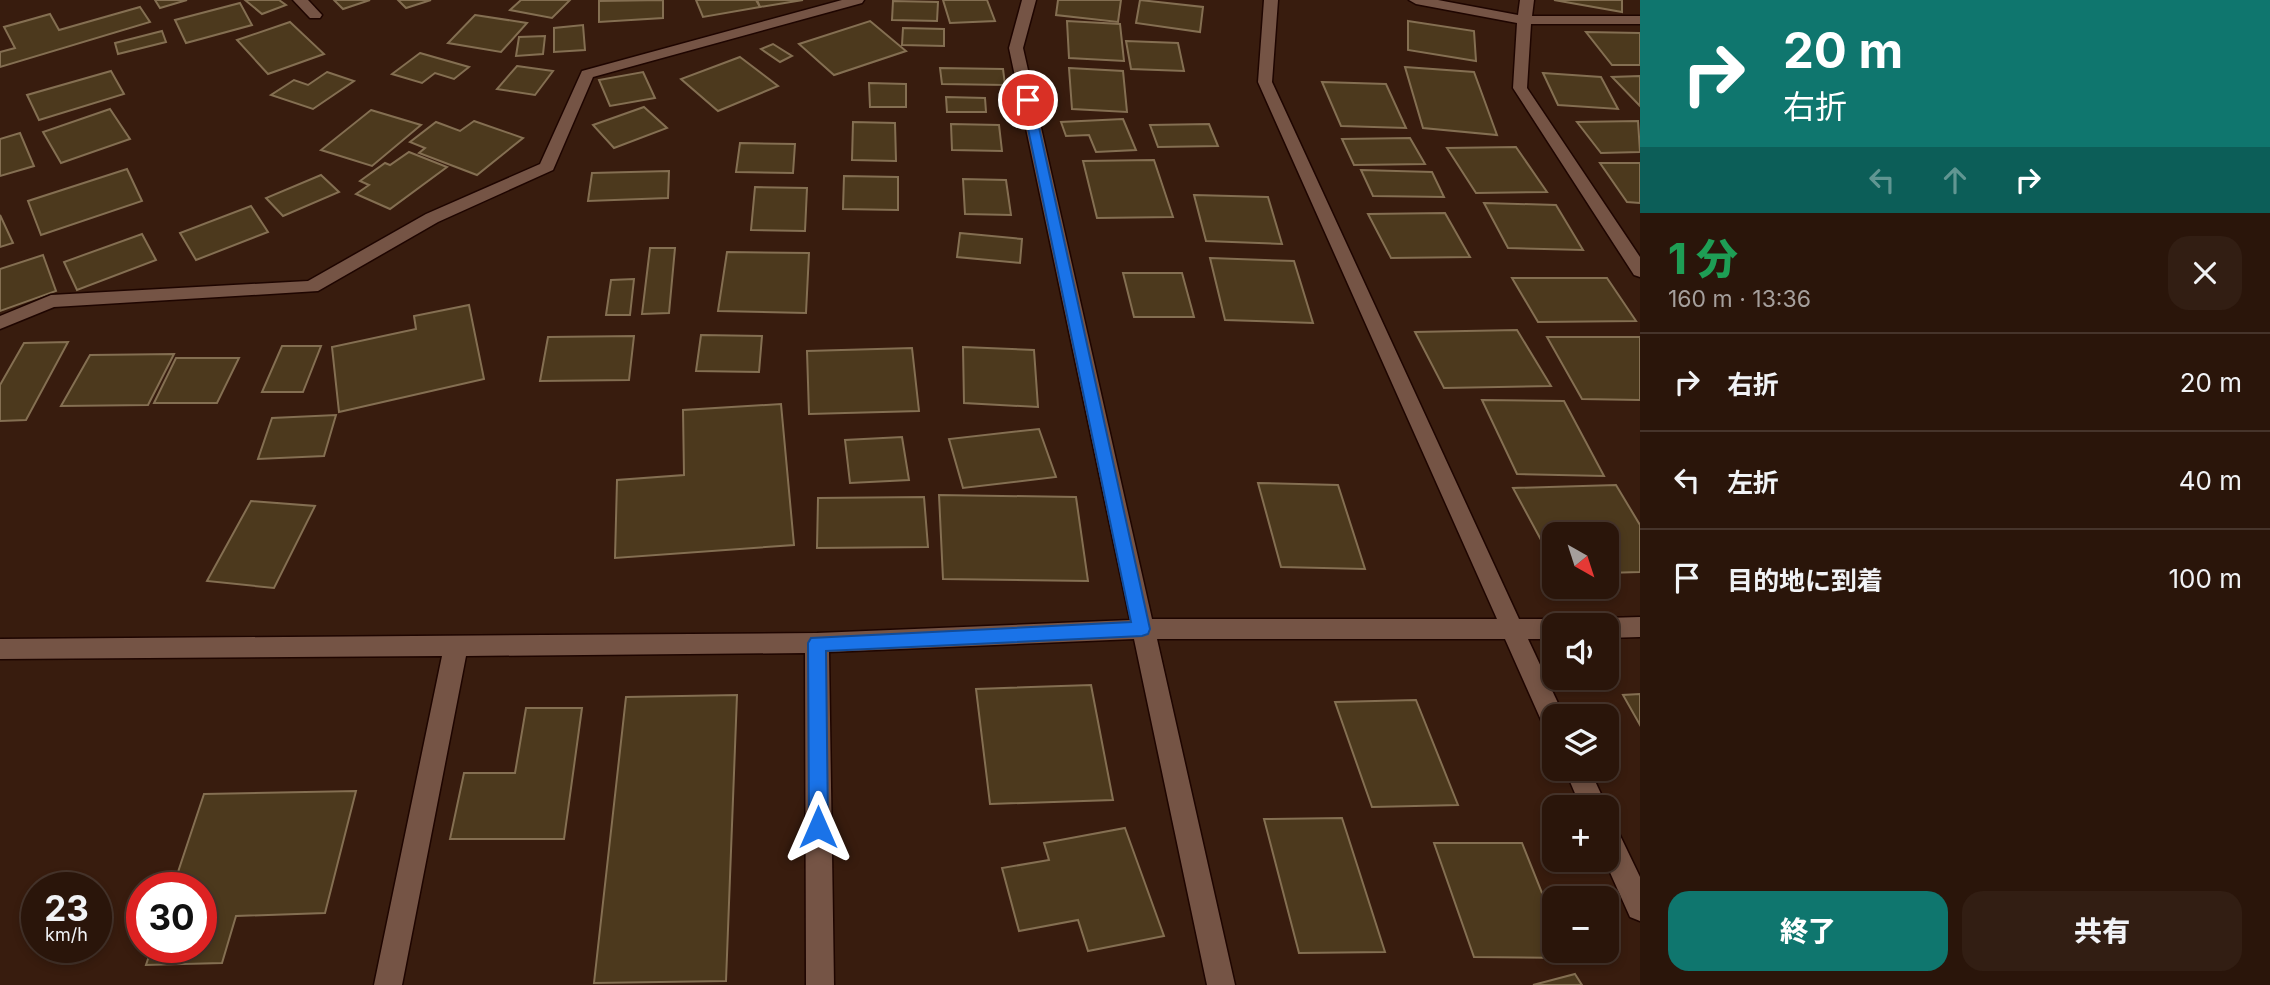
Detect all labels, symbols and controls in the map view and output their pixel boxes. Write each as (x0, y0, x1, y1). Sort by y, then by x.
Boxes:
text: 20 m (1783, 21, 1903, 80)
icon: right (1668, 28, 1759, 119)
pin (998, 70, 1058, 130)
icon: arrive (1009, 81, 1047, 119)
text: 右折 (1783, 87, 1847, 126)
icon: left (1863, 161, 1901, 199)
icon: ahead (1936, 161, 1974, 199)
icon: right (2009, 161, 2047, 199)
text: 1 分 (1668, 233, 1738, 284)
button: close (2168, 236, 2242, 310)
text: 160 m · 13:36 (1668, 285, 1811, 313)
icon: right (1668, 363, 1706, 401)
text: 20 m (2180, 367, 2242, 398)
text: 右折 (1727, 369, 1779, 400)
icon: left (1668, 461, 1706, 499)
text: 40 m (2179, 465, 2242, 496)
text: 左折 (1727, 467, 1779, 498)
north arrow (1542, 522, 1619, 598)
map controls (1542, 522, 1619, 963)
icon: arrive (1668, 559, 1706, 597)
text: 100 m (2169, 563, 2242, 594)
text: 目的地に到着 (1727, 565, 1883, 596)
button: sound (1542, 613, 1619, 690)
button: layers (1542, 704, 1619, 781)
position arrow (781, 790, 855, 864)
button: + (1542, 795, 1619, 872)
speed limit sign: 30 (126, 872, 217, 963)
button: − (1542, 886, 1619, 963)
text: 23 (44, 887, 89, 929)
button: 終了 (1668, 891, 1948, 971)
button: 共有 (1962, 891, 2242, 971)
text: km/h (45, 924, 88, 945)

